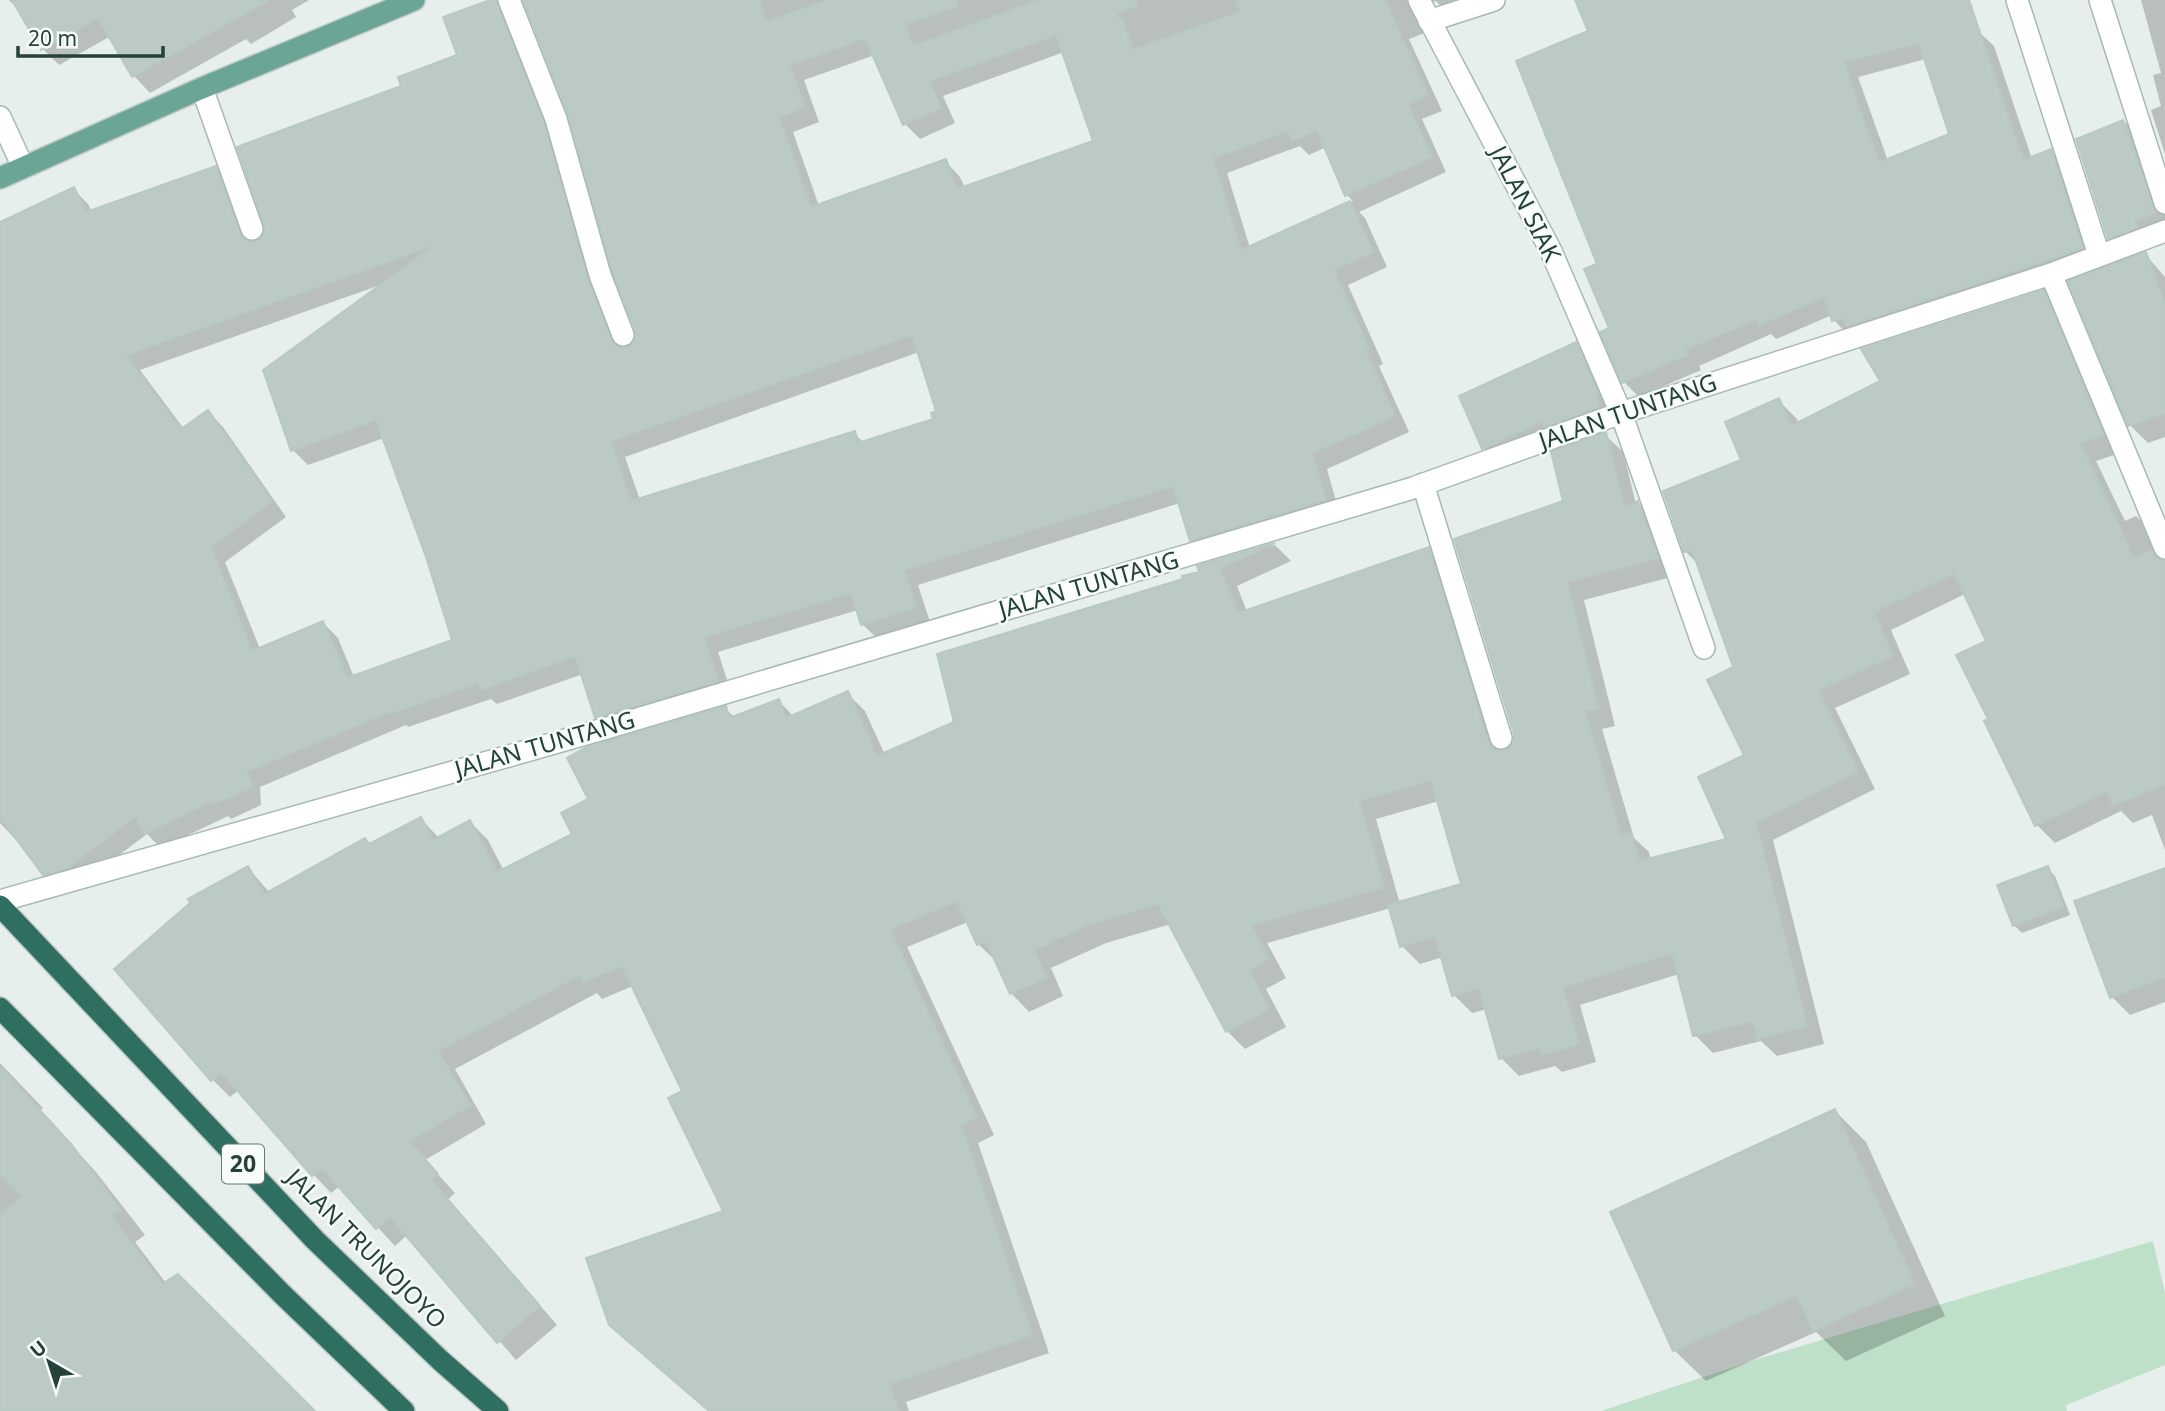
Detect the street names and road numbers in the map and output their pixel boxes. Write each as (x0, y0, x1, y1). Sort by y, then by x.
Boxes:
street label: JALAN SIAK (1482, 138, 1570, 267)
street label: JALAN TUNTANG (1532, 365, 1721, 457)
street label: JALAN TUNTANG (993, 542, 1183, 626)
street label: JALAN TUNTANG (449, 702, 639, 786)
road number: 20 (222, 1144, 264, 1184)
street label: JALAN TRUNOJOYO (278, 1159, 454, 1335)

